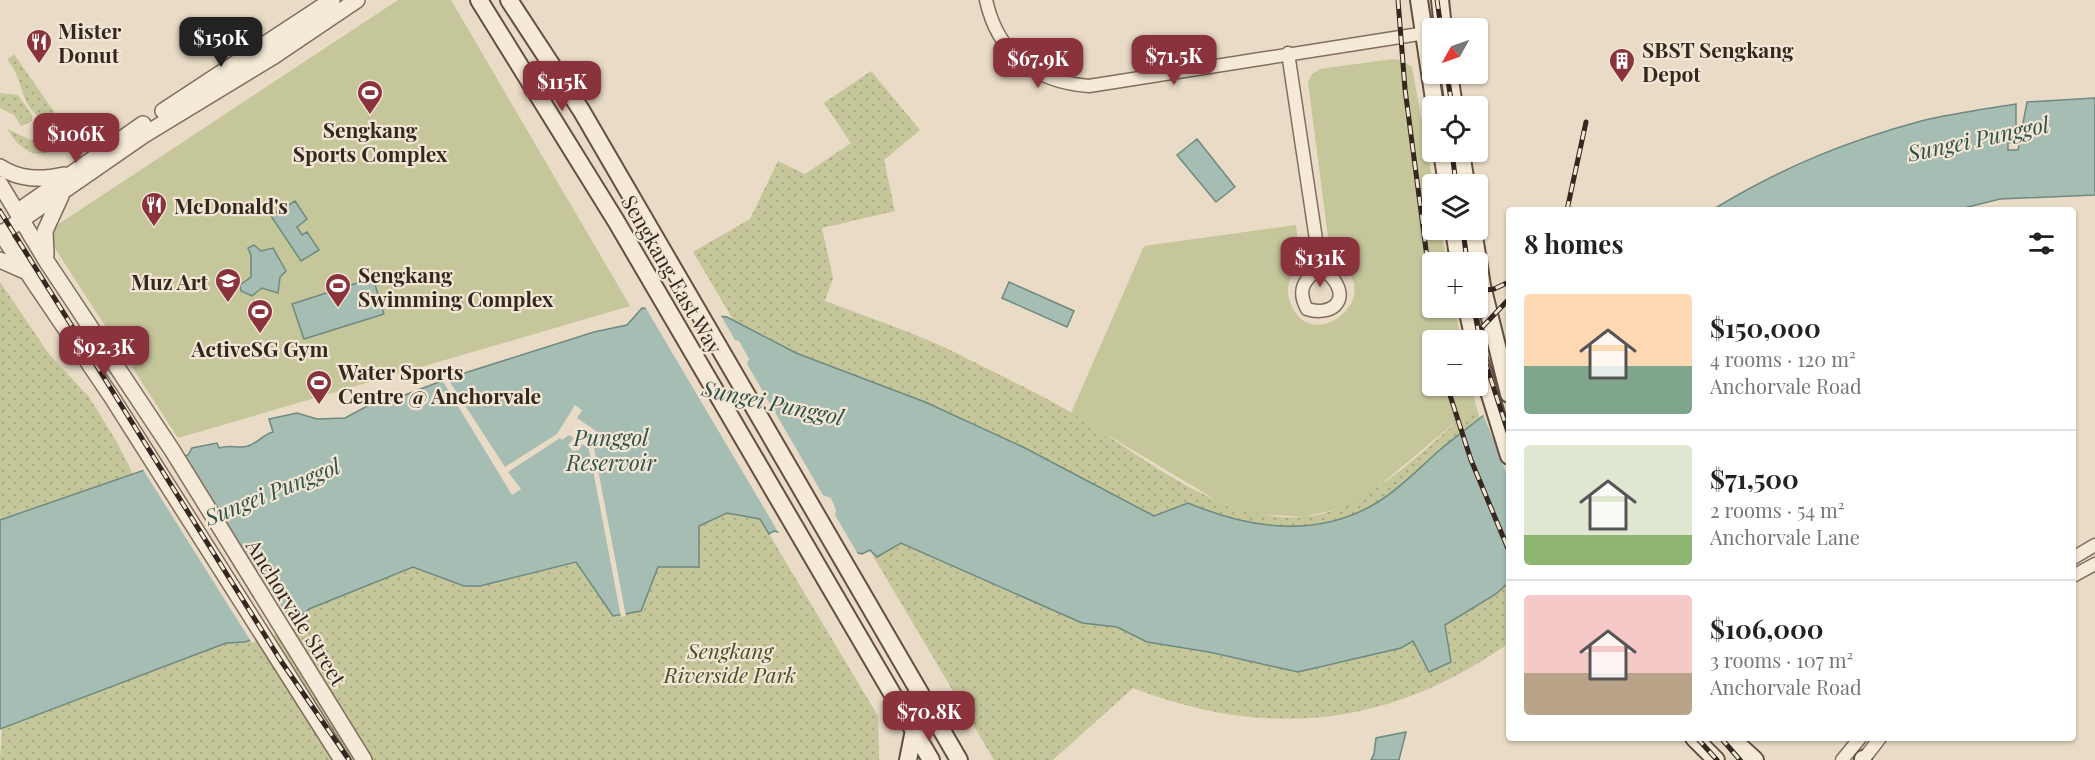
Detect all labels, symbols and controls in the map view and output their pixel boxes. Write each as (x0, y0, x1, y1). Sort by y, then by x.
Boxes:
place label: Mister Donut (58, 16, 122, 68)
pin: $150K (179, 17, 263, 68)
north arrow (1422, 18, 1488, 84)
map controls (1422, 18, 1488, 396)
text: $150K (193, 23, 249, 50)
restaurant icon: Mister Donut (24, 27, 54, 65)
pin: $71.5K (1125, 35, 1223, 86)
place label: SBST Sengkang Depot (1642, 35, 1794, 87)
pin: $67.9K (989, 38, 1087, 89)
text: $71.5K (1146, 41, 1202, 68)
text: $67.9K (1007, 44, 1069, 71)
building icon: SBST Sengkang Depot (1607, 46, 1637, 84)
pin: $115K (520, 61, 604, 112)
text: $115K (537, 67, 587, 94)
sports icon: Sengkang Sports Complex (355, 78, 385, 116)
button: locate (1422, 96, 1488, 162)
water label: Sungei Punggol (1904, 108, 2052, 168)
pin: $106K (34, 113, 118, 164)
place label: Sengkang Sports Complex (293, 115, 448, 167)
text: $106K (47, 119, 105, 146)
button: layers (1422, 174, 1488, 240)
restaurant icon: McDonald's (139, 190, 169, 228)
street label: Sengkang East Way (616, 190, 730, 359)
place label: McDonald's (174, 191, 288, 219)
text: 8 homes (1524, 226, 1623, 261)
icon: filters (2025, 227, 2058, 260)
pin: $131K (1278, 237, 1362, 288)
text: $131K (1295, 243, 1345, 270)
button: + (1422, 252, 1488, 318)
place label: Sengkang Swimming Complex (358, 260, 554, 312)
school or university icon: Muz Art (213, 266, 243, 304)
place label: Muz Art (131, 267, 209, 295)
sports icon: Sengkang Swimming Complex (323, 271, 353, 309)
sports icon: ActiveSG Gym (245, 297, 275, 335)
text: $150,000 (1710, 310, 1821, 345)
icon: home (1572, 318, 1644, 390)
pin: $92.3K (55, 326, 153, 377)
button: − (1422, 330, 1488, 396)
text: $92.3K (73, 332, 135, 359)
place label: ActiveSG Gym (190, 334, 329, 362)
text: 4 rooms · 120 m² (1710, 345, 1856, 372)
place label: Water Sports Centre @ Anchorvale (337, 357, 541, 409)
sports icon: Water Sports Centre @ Anchorvale (304, 368, 334, 406)
water label: Sungei Punggol (699, 372, 847, 432)
text: Anchorvale Road (1710, 372, 1862, 399)
water label: Punggol Reservoir (565, 422, 656, 477)
water label: Sungei Punggol (199, 450, 345, 532)
text: $71,500 (1710, 461, 1799, 496)
icon: home (1572, 469, 1644, 541)
text: 2 rooms · 54 m² (1710, 496, 1845, 523)
text: Anchorvale Lane (1710, 523, 1860, 550)
street label: Anchorvale Street (240, 533, 354, 691)
text: $106,000 (1710, 611, 1824, 646)
icon: home (1572, 619, 1644, 691)
park label: Sengkang Riverside Park (663, 636, 796, 688)
text: 3 rooms · 107 m² (1710, 646, 1853, 673)
text: Anchorvale Road (1710, 673, 1862, 700)
pin: $70.8K (880, 691, 978, 742)
text: $70.8K (897, 697, 961, 724)

